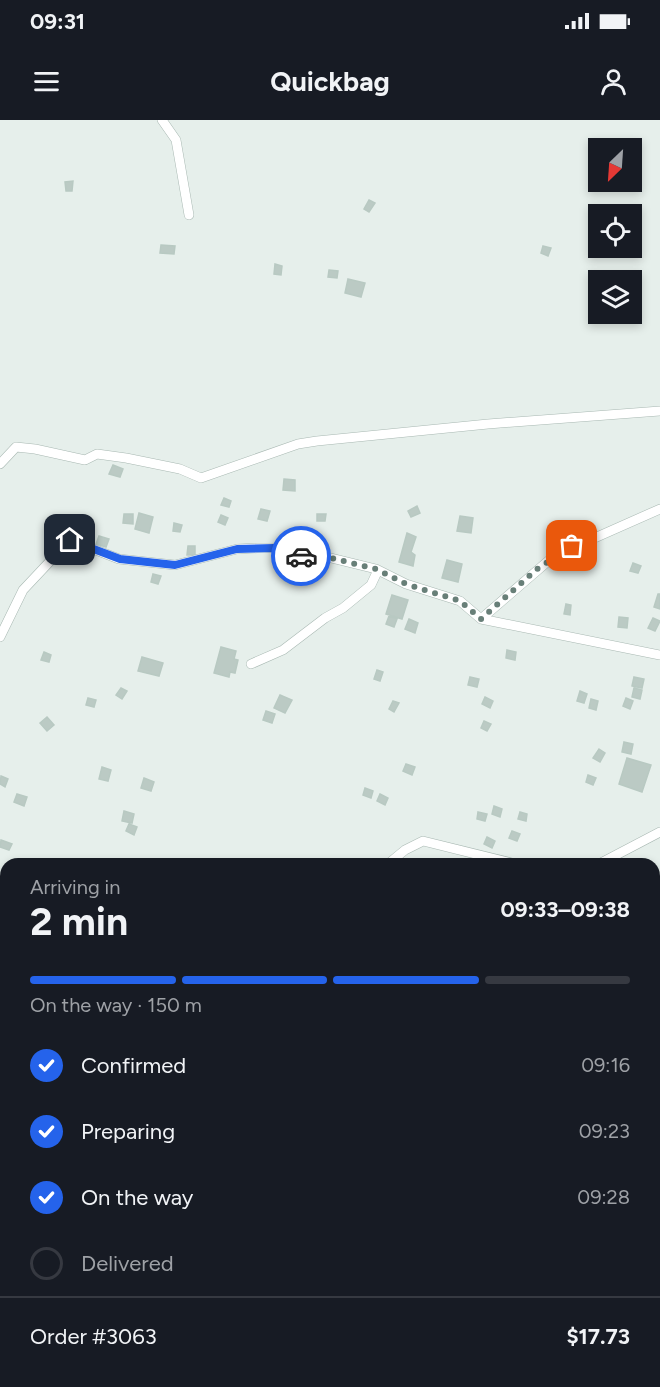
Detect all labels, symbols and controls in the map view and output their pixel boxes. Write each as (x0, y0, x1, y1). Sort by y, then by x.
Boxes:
text: 09:31 (30, 8, 85, 35)
icon: menu (30, 65, 63, 98)
text: Quickbag (270, 65, 390, 98)
icon: person (597, 65, 630, 98)
north arrow (588, 138, 642, 192)
map controls (588, 138, 642, 324)
button: locate (588, 204, 642, 258)
button: layers (588, 270, 642, 324)
pin (44, 514, 95, 565)
pin (546, 520, 597, 571)
icon: home (53, 523, 86, 556)
courier (271, 526, 331, 586)
icon: bag (555, 529, 588, 562)
icon: car (285, 540, 318, 573)
text: Arriving in (30, 875, 120, 899)
text: 09:33–09:38 (500, 896, 630, 923)
text: 2 min (30, 898, 128, 945)
text: On the way · 150 m (30, 993, 202, 1017)
icon: check (30, 1049, 63, 1082)
text: Confirmed (81, 1052, 186, 1079)
text: 09:16 (581, 1053, 630, 1077)
icon: check (30, 1115, 63, 1148)
text: Preparing (81, 1118, 175, 1145)
text: 09:23 (579, 1119, 630, 1143)
icon: check (30, 1181, 63, 1214)
text: On the way (81, 1184, 193, 1211)
text: 09:28 (577, 1185, 630, 1209)
text: Delivered (81, 1250, 174, 1277)
text: Order #3063 (30, 1323, 157, 1350)
text: $17.73 (566, 1323, 630, 1350)

